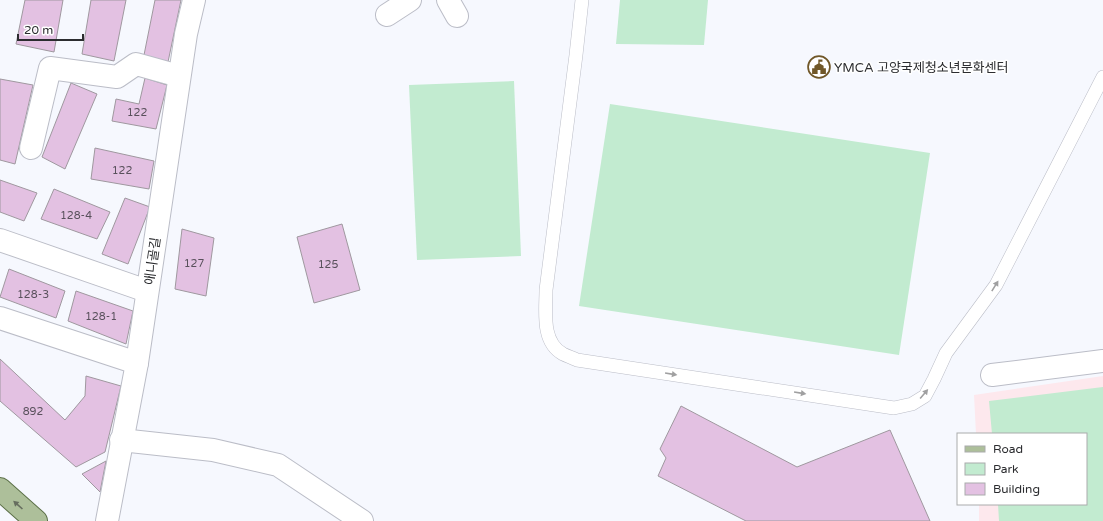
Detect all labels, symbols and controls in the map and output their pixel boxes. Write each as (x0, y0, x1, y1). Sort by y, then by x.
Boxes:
scale bar (18, 16, 83, 42)
text: 20 m (24, 23, 53, 37)
public building icon: YMCA 고양국제청소년문화센터 (806, 54, 832, 80)
place label: YMCA 고양국제청소년문화센터 (834, 60, 1009, 76)
house number: 122 (127, 106, 147, 119)
house number: 122 (112, 164, 132, 177)
house number: 128-4 (60, 209, 92, 222)
street label: 애니골길 (142, 236, 164, 286)
house number: 127 (184, 257, 204, 270)
house number: 125 (318, 258, 338, 271)
one-way arrow (992, 280, 999, 292)
house number: 128-3 (17, 288, 49, 301)
house number: 128-1 (85, 310, 117, 323)
one-way arrow (665, 371, 678, 377)
one-way arrow (920, 389, 929, 399)
one-way arrow (794, 390, 806, 396)
house number: 892 (23, 405, 43, 418)
legend (957, 433, 1087, 505)
text: Road (993, 442, 1023, 456)
text: Park (993, 462, 1019, 476)
text: Building (993, 482, 1040, 496)
one-way arrow (13, 500, 23, 510)

